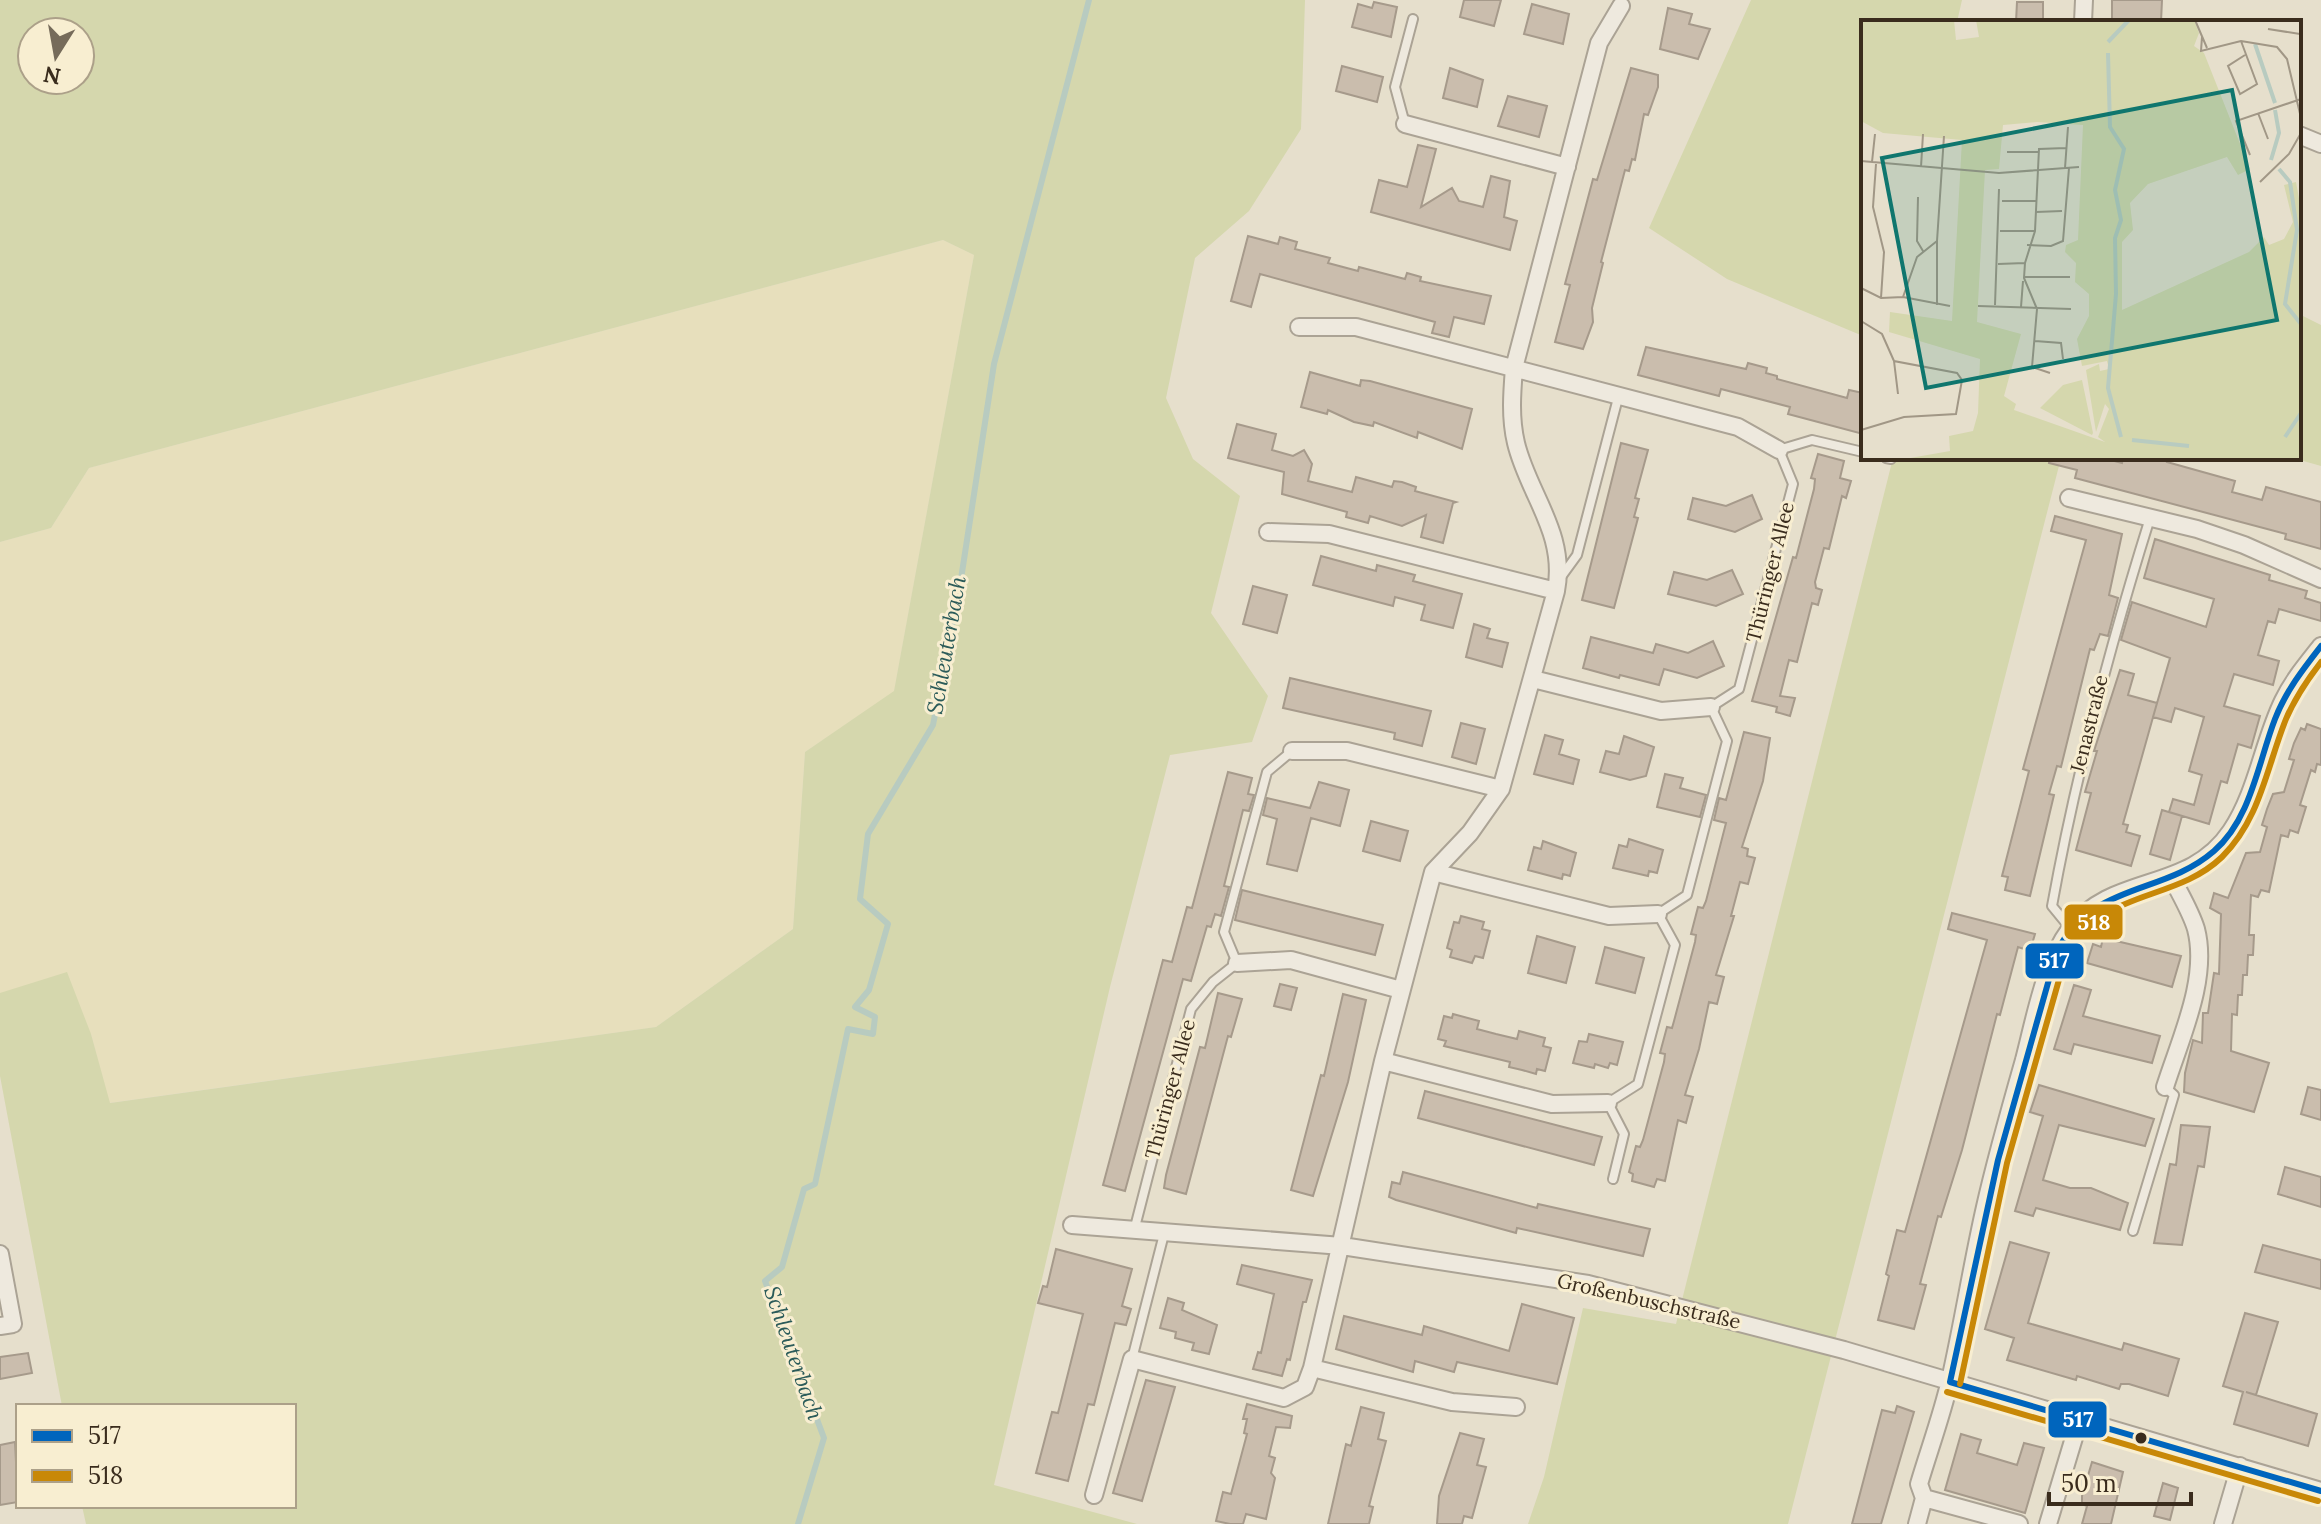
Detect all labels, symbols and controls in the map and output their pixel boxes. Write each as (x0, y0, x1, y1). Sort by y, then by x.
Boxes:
north arrow (16, 16, 96, 96)
inset map (1861, 20, 2301, 460)
text: N (41, 60, 63, 91)
street label: Thüringer Allee (1740, 499, 1799, 645)
water label: Schleuterbach (920, 573, 972, 716)
street label: Jenastraße (2064, 672, 2113, 777)
line badge: 518 (2063, 903, 2124, 941)
text: 518 (2077, 908, 2111, 936)
line badge: 517 (2024, 942, 2085, 980)
text: 517 (2038, 946, 2070, 974)
street label: Thüringer Allee (1139, 1016, 1200, 1162)
street label: Großenbuschstraße (1555, 1267, 1744, 1334)
water label: Schleuterbach (758, 1282, 830, 1424)
line badge: 517 (2047, 1400, 2108, 1439)
legend (16, 1404, 296, 1508)
text: 517 (2062, 1405, 2094, 1433)
text: 517 (88, 1420, 121, 1451)
unlabelled marker (2133, 1430, 2149, 1446)
scale bar (2049, 1456, 2191, 1506)
text: 518 (88, 1460, 123, 1491)
text: 50 m (2061, 1468, 2117, 1499)

